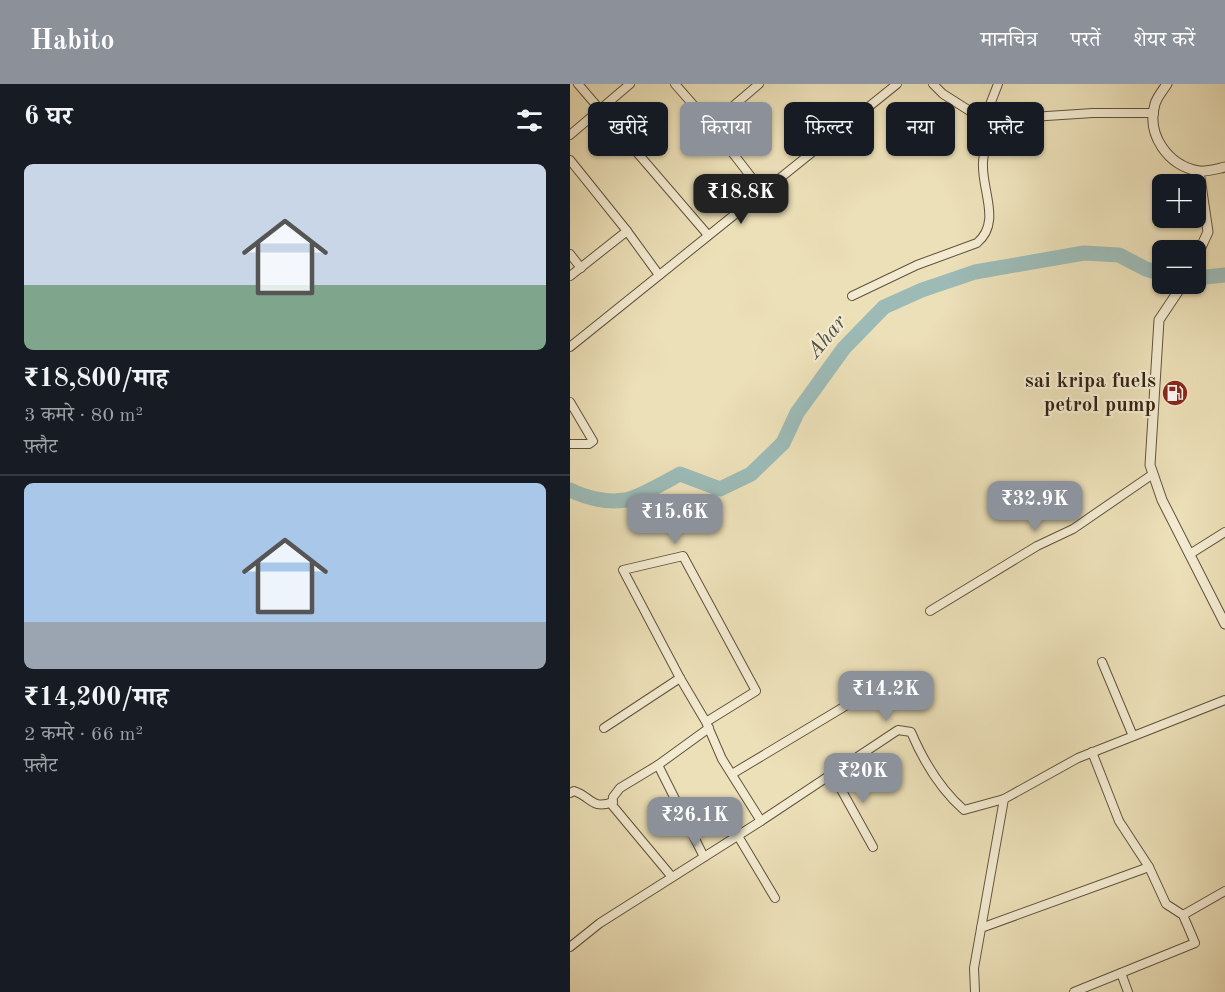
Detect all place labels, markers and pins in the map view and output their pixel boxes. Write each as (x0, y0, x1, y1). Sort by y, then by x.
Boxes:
pin: ₹18.8K (692, 174, 790, 225)
place label: sai kripa fuels petrol pump (1025, 371, 1156, 416)
fuel station icon: sai kripa fuels petrol pump (1160, 378, 1190, 408)
pin: ₹32.9K (986, 481, 1084, 532)
pin: ₹15.6K (626, 494, 724, 545)
pin: ₹14.2K (837, 671, 935, 722)
pin: ₹20K (827, 753, 899, 804)
pin: ₹26.1K (646, 797, 744, 848)

